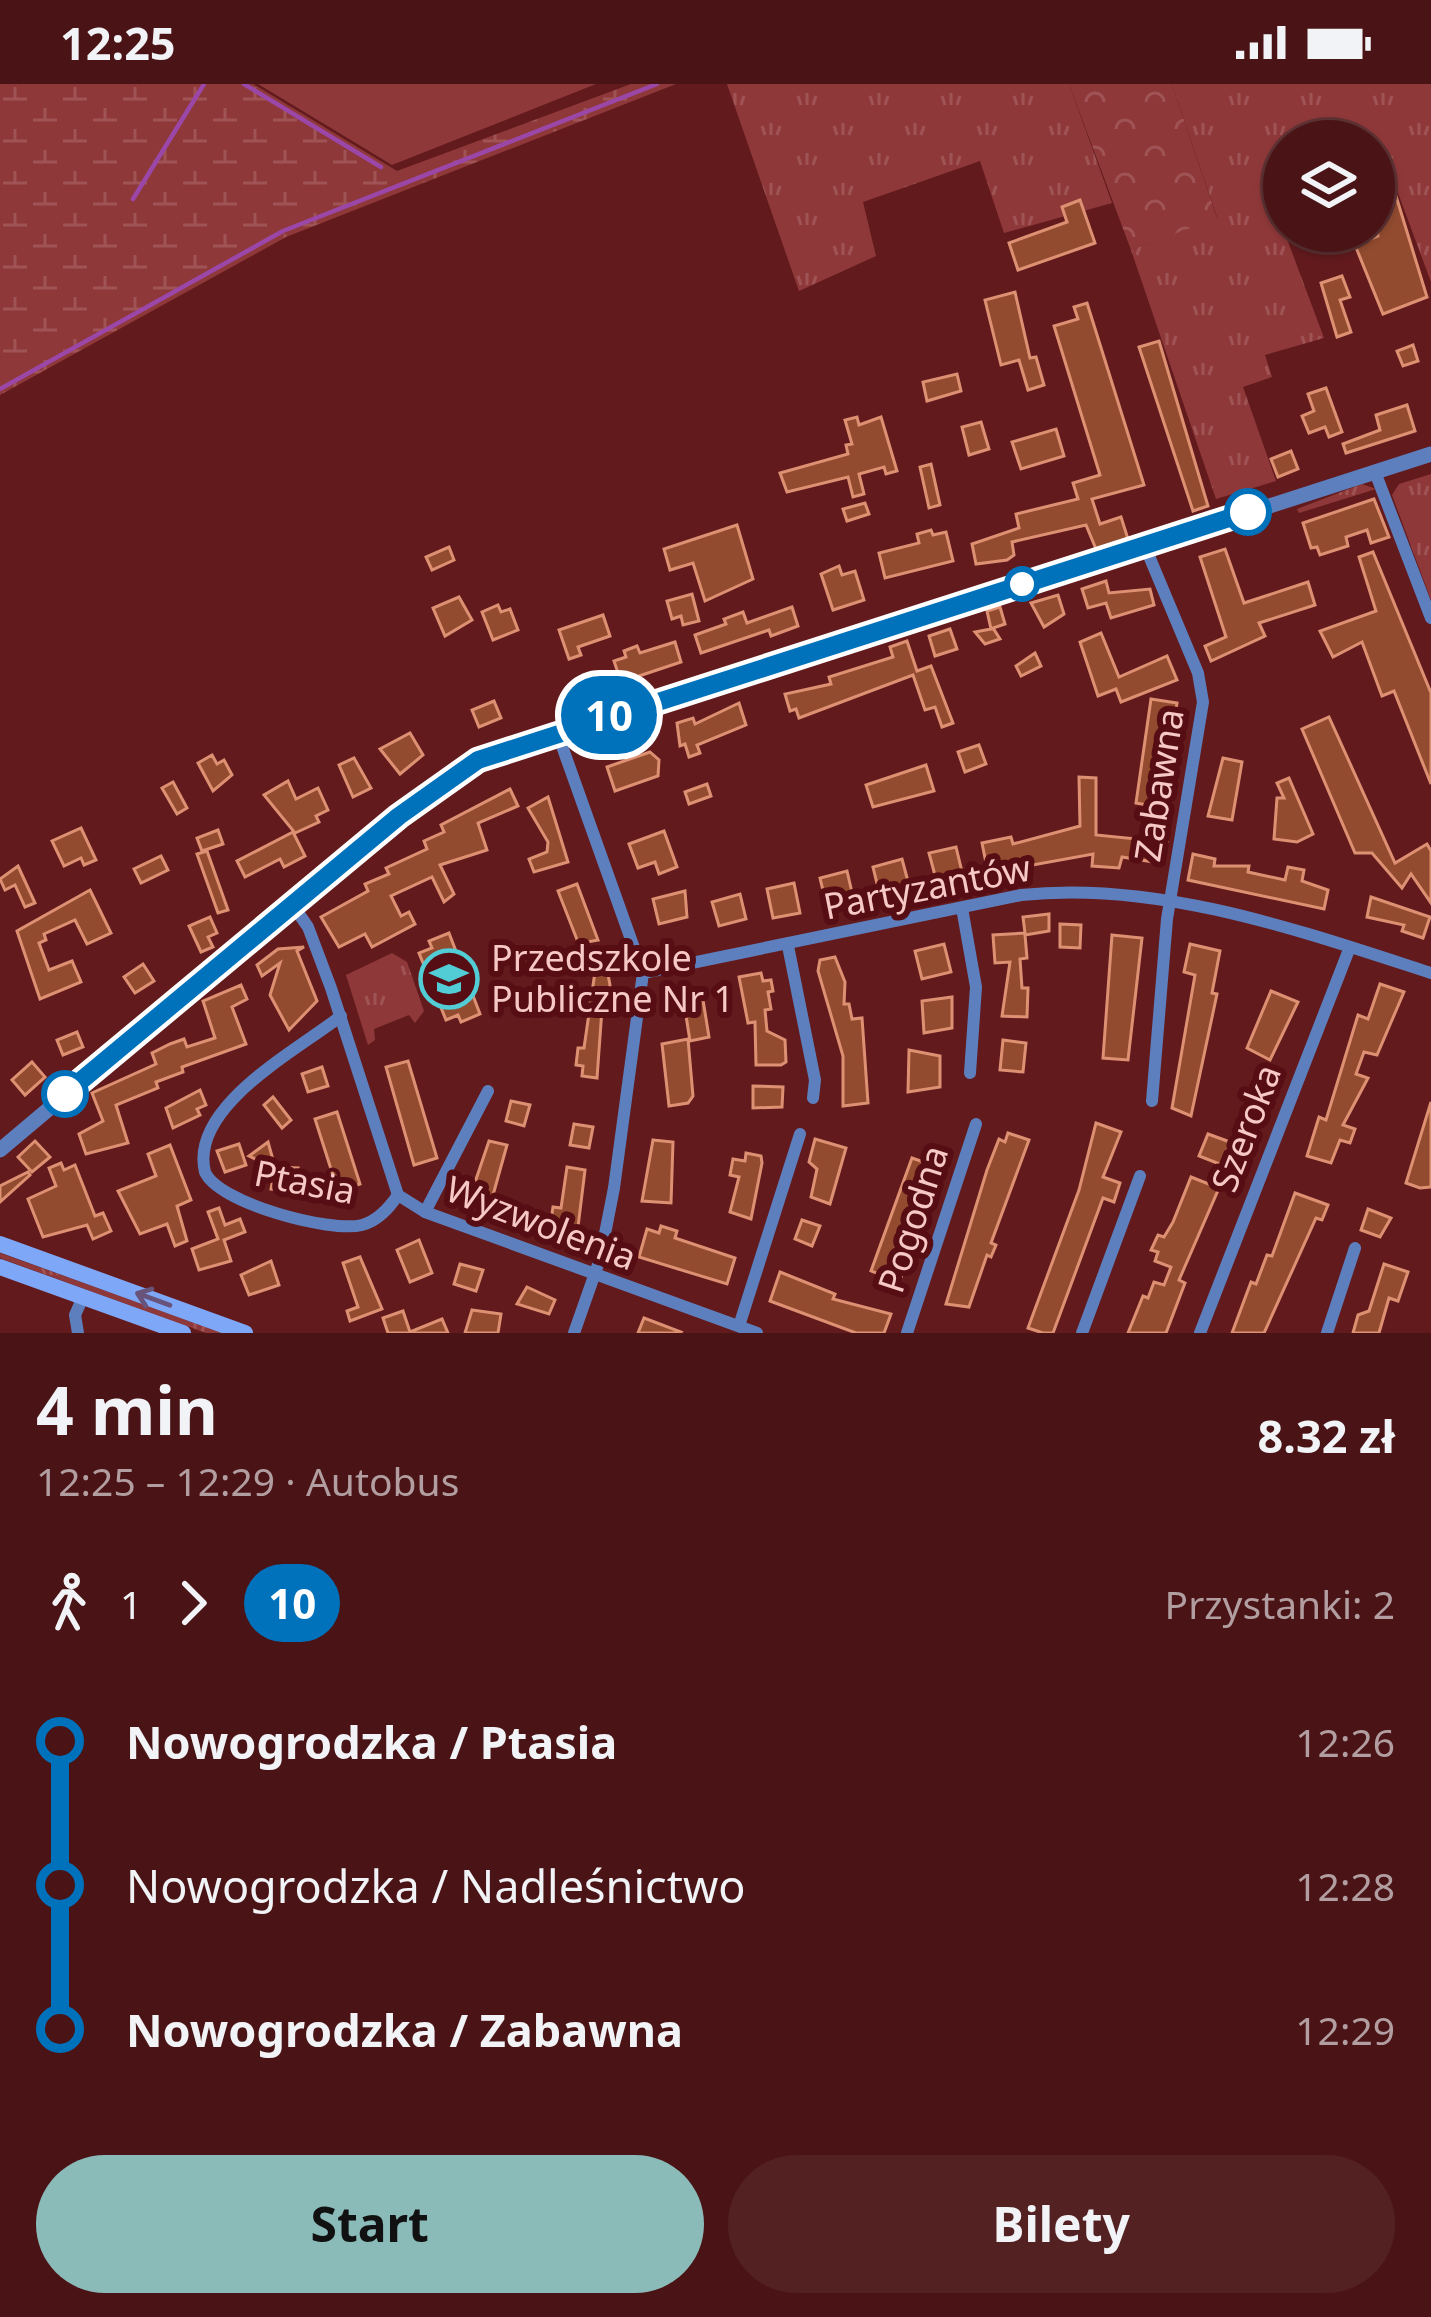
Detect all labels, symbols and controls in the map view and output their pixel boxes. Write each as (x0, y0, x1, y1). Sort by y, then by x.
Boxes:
text: 12:25 (60, 12, 176, 73)
map controls (1263, 120, 1395, 252)
button: layers (1263, 120, 1395, 252)
unlabelled marker (1226, 490, 1270, 534)
unlabelled marker (1006, 568, 1038, 600)
line badge: 10 (555, 676, 663, 754)
text: 10 (585, 686, 633, 743)
street label: Zabawna (1122, 705, 1195, 865)
street label: Partyzantów (819, 842, 1035, 931)
place label: Przedszkole Publiczne Nr 1 (491, 933, 734, 1023)
school or university icon: Przedszkole Publiczne Nr 1 (418, 948, 480, 1010)
street label: Szeroka (1199, 1057, 1292, 1198)
unlabelled marker (43, 1072, 87, 1116)
street label: Pogodna (866, 1139, 959, 1299)
street label: Ptasia (251, 1148, 360, 1215)
street label: Wyzwolenia (439, 1164, 643, 1281)
one-way arrow (135, 1287, 172, 1309)
text: 4 min (36, 1364, 218, 1454)
text: 8.32 zł (1258, 1405, 1395, 1466)
text: 12:25 – 12:29 · Autobus (36, 1454, 459, 1507)
icon: walk (36, 1570, 102, 1636)
icon: forward (160, 1570, 226, 1636)
text: 10 (268, 1574, 316, 1631)
text: 1 (120, 1577, 142, 1630)
text: Przystanki: 2 (1165, 1577, 1395, 1630)
text: Nowogrodzka / Ptasia (126, 1711, 617, 1772)
text: 12:26 (1295, 1715, 1395, 1768)
text: Nowogrodzka / Nadleśnictwo (126, 1855, 745, 1916)
text: 12:28 (1295, 1859, 1395, 1912)
text: Nowogrodzka / Zabawna (126, 1999, 683, 2060)
text: 12:29 (1295, 2003, 1395, 2056)
button: Start (36, 2155, 704, 2293)
button: Bilety (728, 2155, 1395, 2293)

